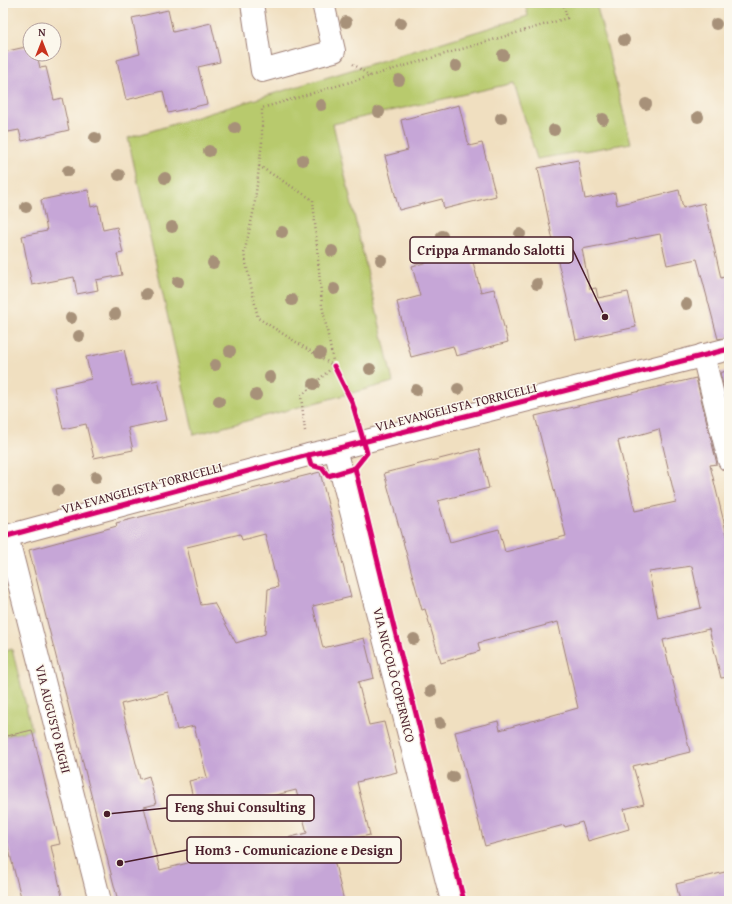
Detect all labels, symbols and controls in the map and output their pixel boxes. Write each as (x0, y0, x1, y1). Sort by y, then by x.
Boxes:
north arrow (22, 22, 62, 62)
text: N (38, 24, 46, 40)
callout: Crippa Armando Salotti (410, 237, 573, 263)
text: Crippa Armando Salotti (417, 240, 565, 260)
street label: VIA EVANGELISTA TORRICELLI (373, 378, 539, 436)
street label: VIA EVANGELISTA TORRICELLI (59, 457, 225, 519)
street label: VIA NICCOLÒ COPERNICO (368, 606, 420, 745)
street label: VIA AUGUSTO RIGHI (30, 663, 76, 775)
callout: Feng Shui Consulting (167, 795, 314, 821)
text: Feng Shui Consulting (175, 797, 306, 817)
callout: Hom3 - Comunicazione e Design (187, 837, 401, 863)
text: Hom3 - Comunicazione e Design (195, 840, 394, 860)

